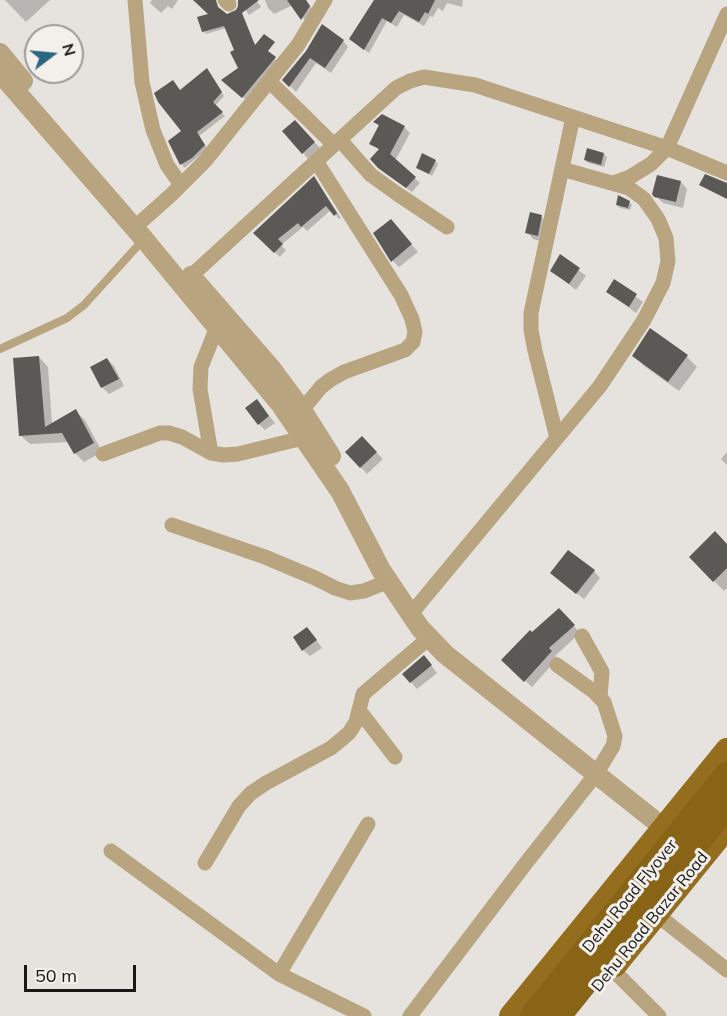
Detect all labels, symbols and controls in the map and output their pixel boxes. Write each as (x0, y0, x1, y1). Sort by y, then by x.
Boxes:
north arrow (24, 24, 84, 84)
text: N (58, 41, 81, 58)
street label: Dehu Road Flyover (579, 836, 681, 956)
street label: Dehu Road Bazar Road (588, 848, 712, 996)
scale bar (27, 953, 140, 991)
text: 50 m (35, 964, 77, 987)

